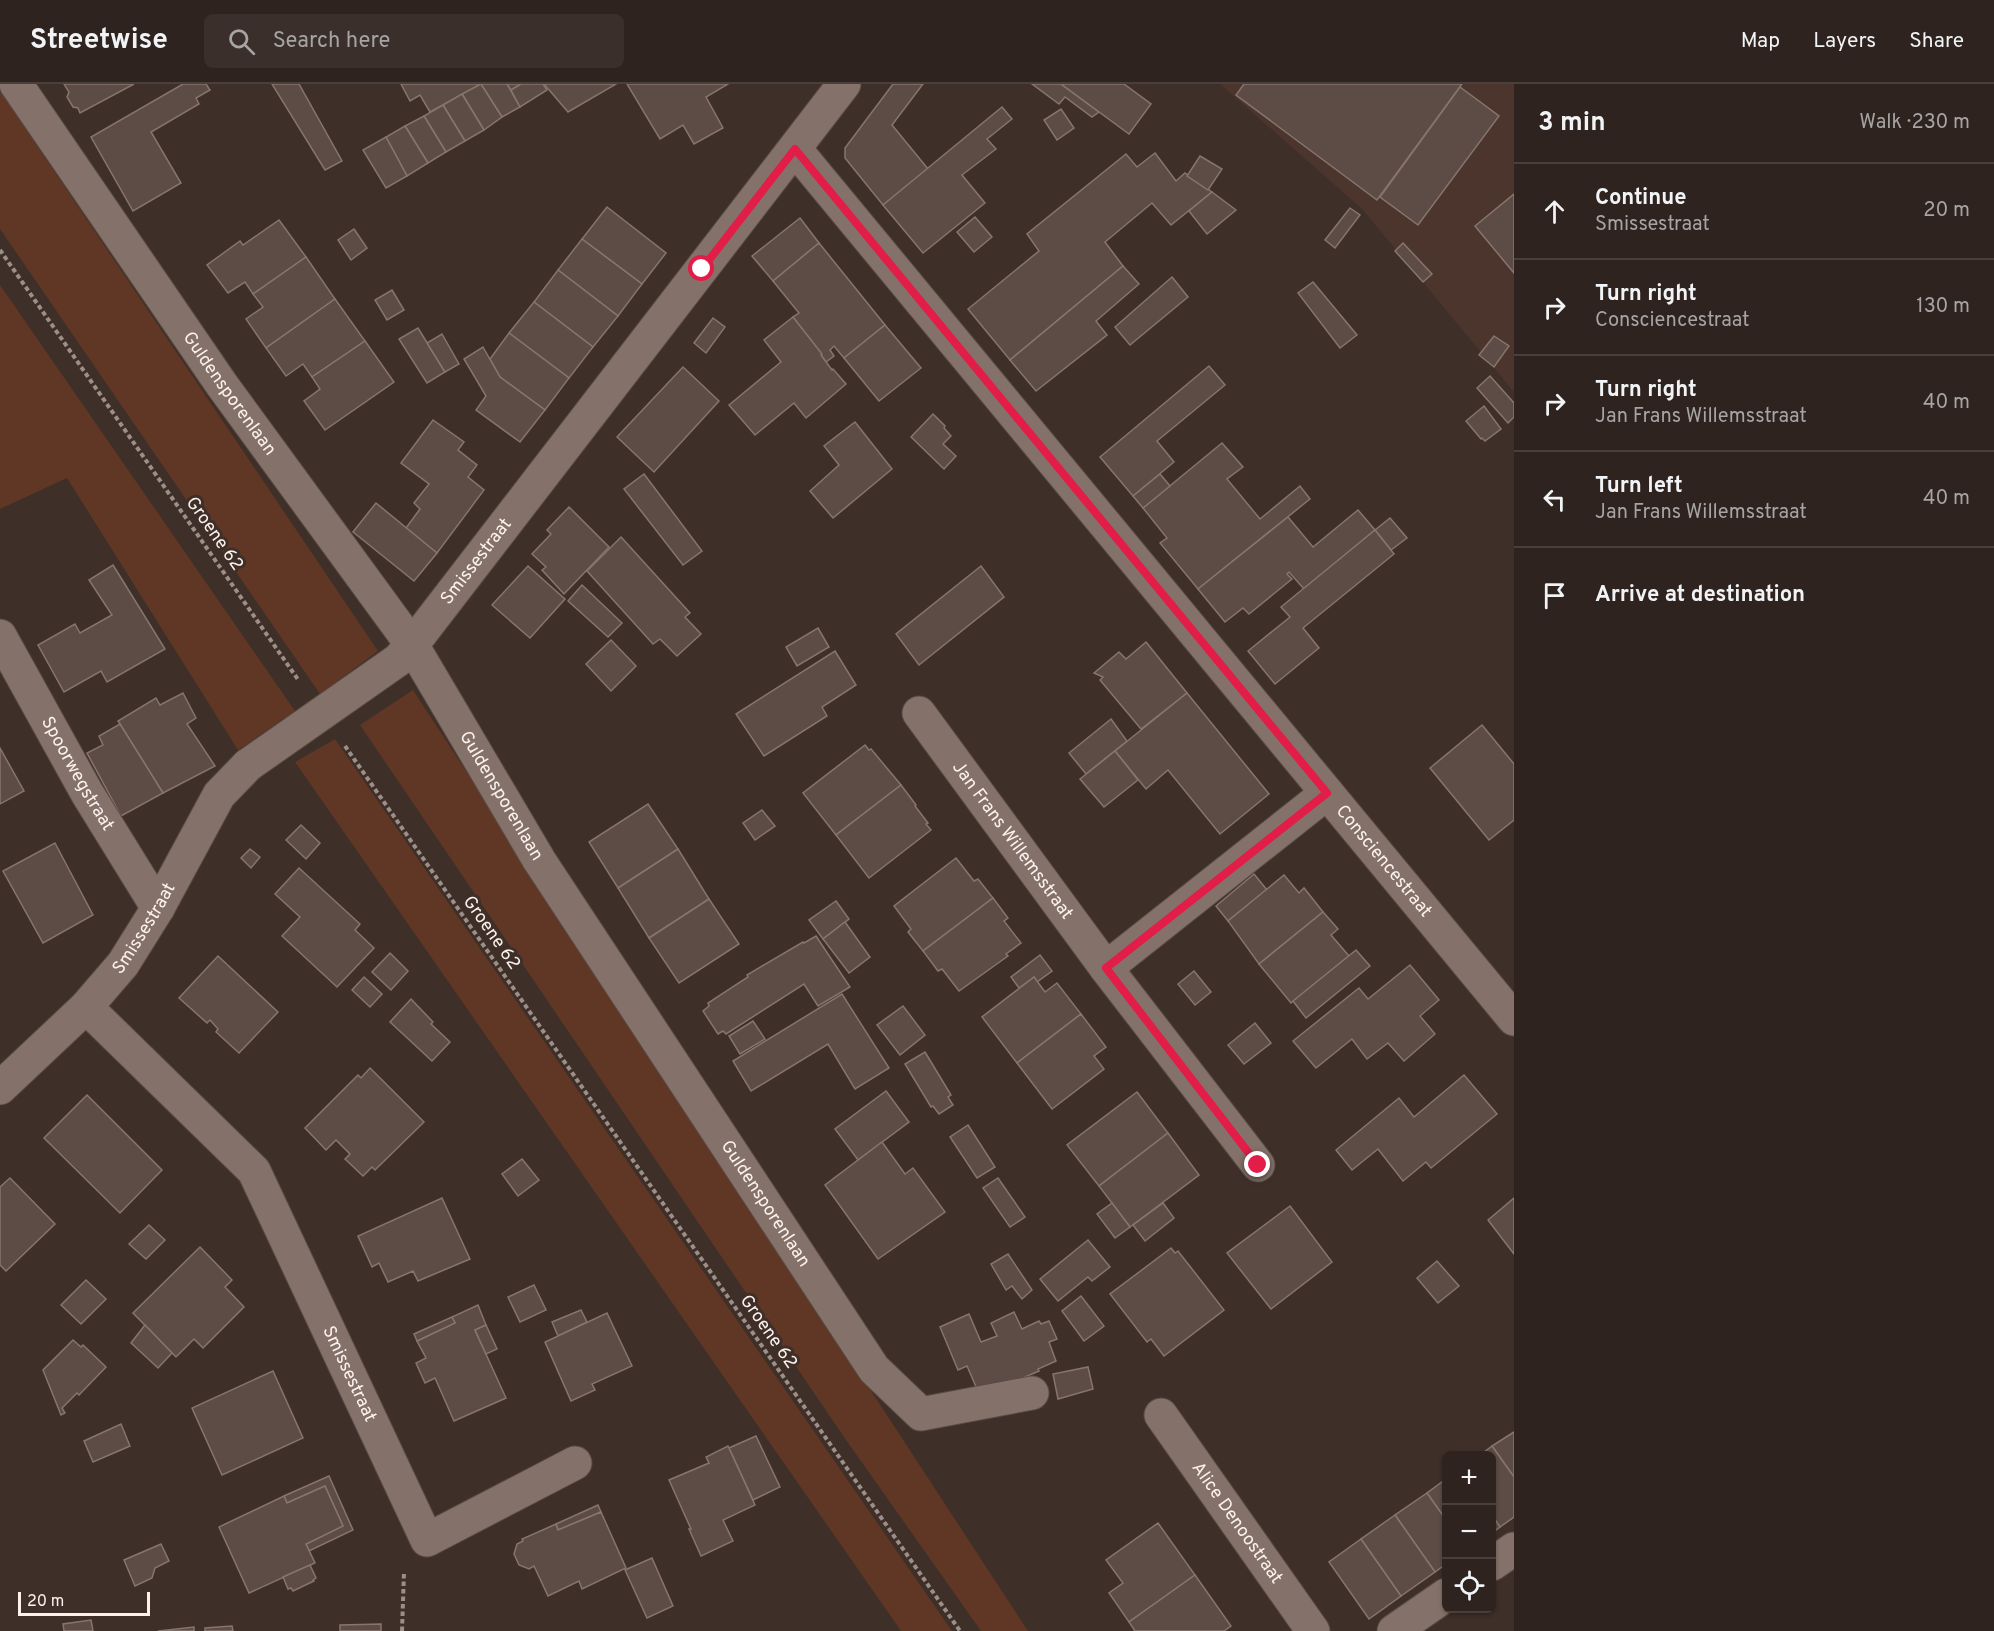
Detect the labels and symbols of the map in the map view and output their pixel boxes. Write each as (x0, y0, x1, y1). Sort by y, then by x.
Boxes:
route start (688, 255, 714, 281)
street label: Guldensporenlaan (177, 327, 281, 460)
street label: Groene 62 (180, 493, 248, 575)
street label: Smissestraat (436, 513, 517, 609)
street label: Spoorwegstraat (35, 713, 119, 835)
street label: Guldensporenlaan (454, 727, 548, 865)
street label: Jan Frans Willemsstraat (947, 757, 1078, 924)
street label: Consciencestraat (1330, 800, 1437, 922)
street label: Smissestraat (107, 879, 181, 980)
street label: Groene 62 (457, 892, 525, 974)
street label: Guldensporenlaan (715, 1136, 815, 1271)
route end (1244, 1151, 1270, 1177)
street label: Groene 62 (734, 1291, 802, 1373)
street label: Smissestraat (317, 1322, 382, 1426)
street label: Alice Denoostraat (1186, 1458, 1288, 1588)
scale bar (18, 1589, 150, 1616)

